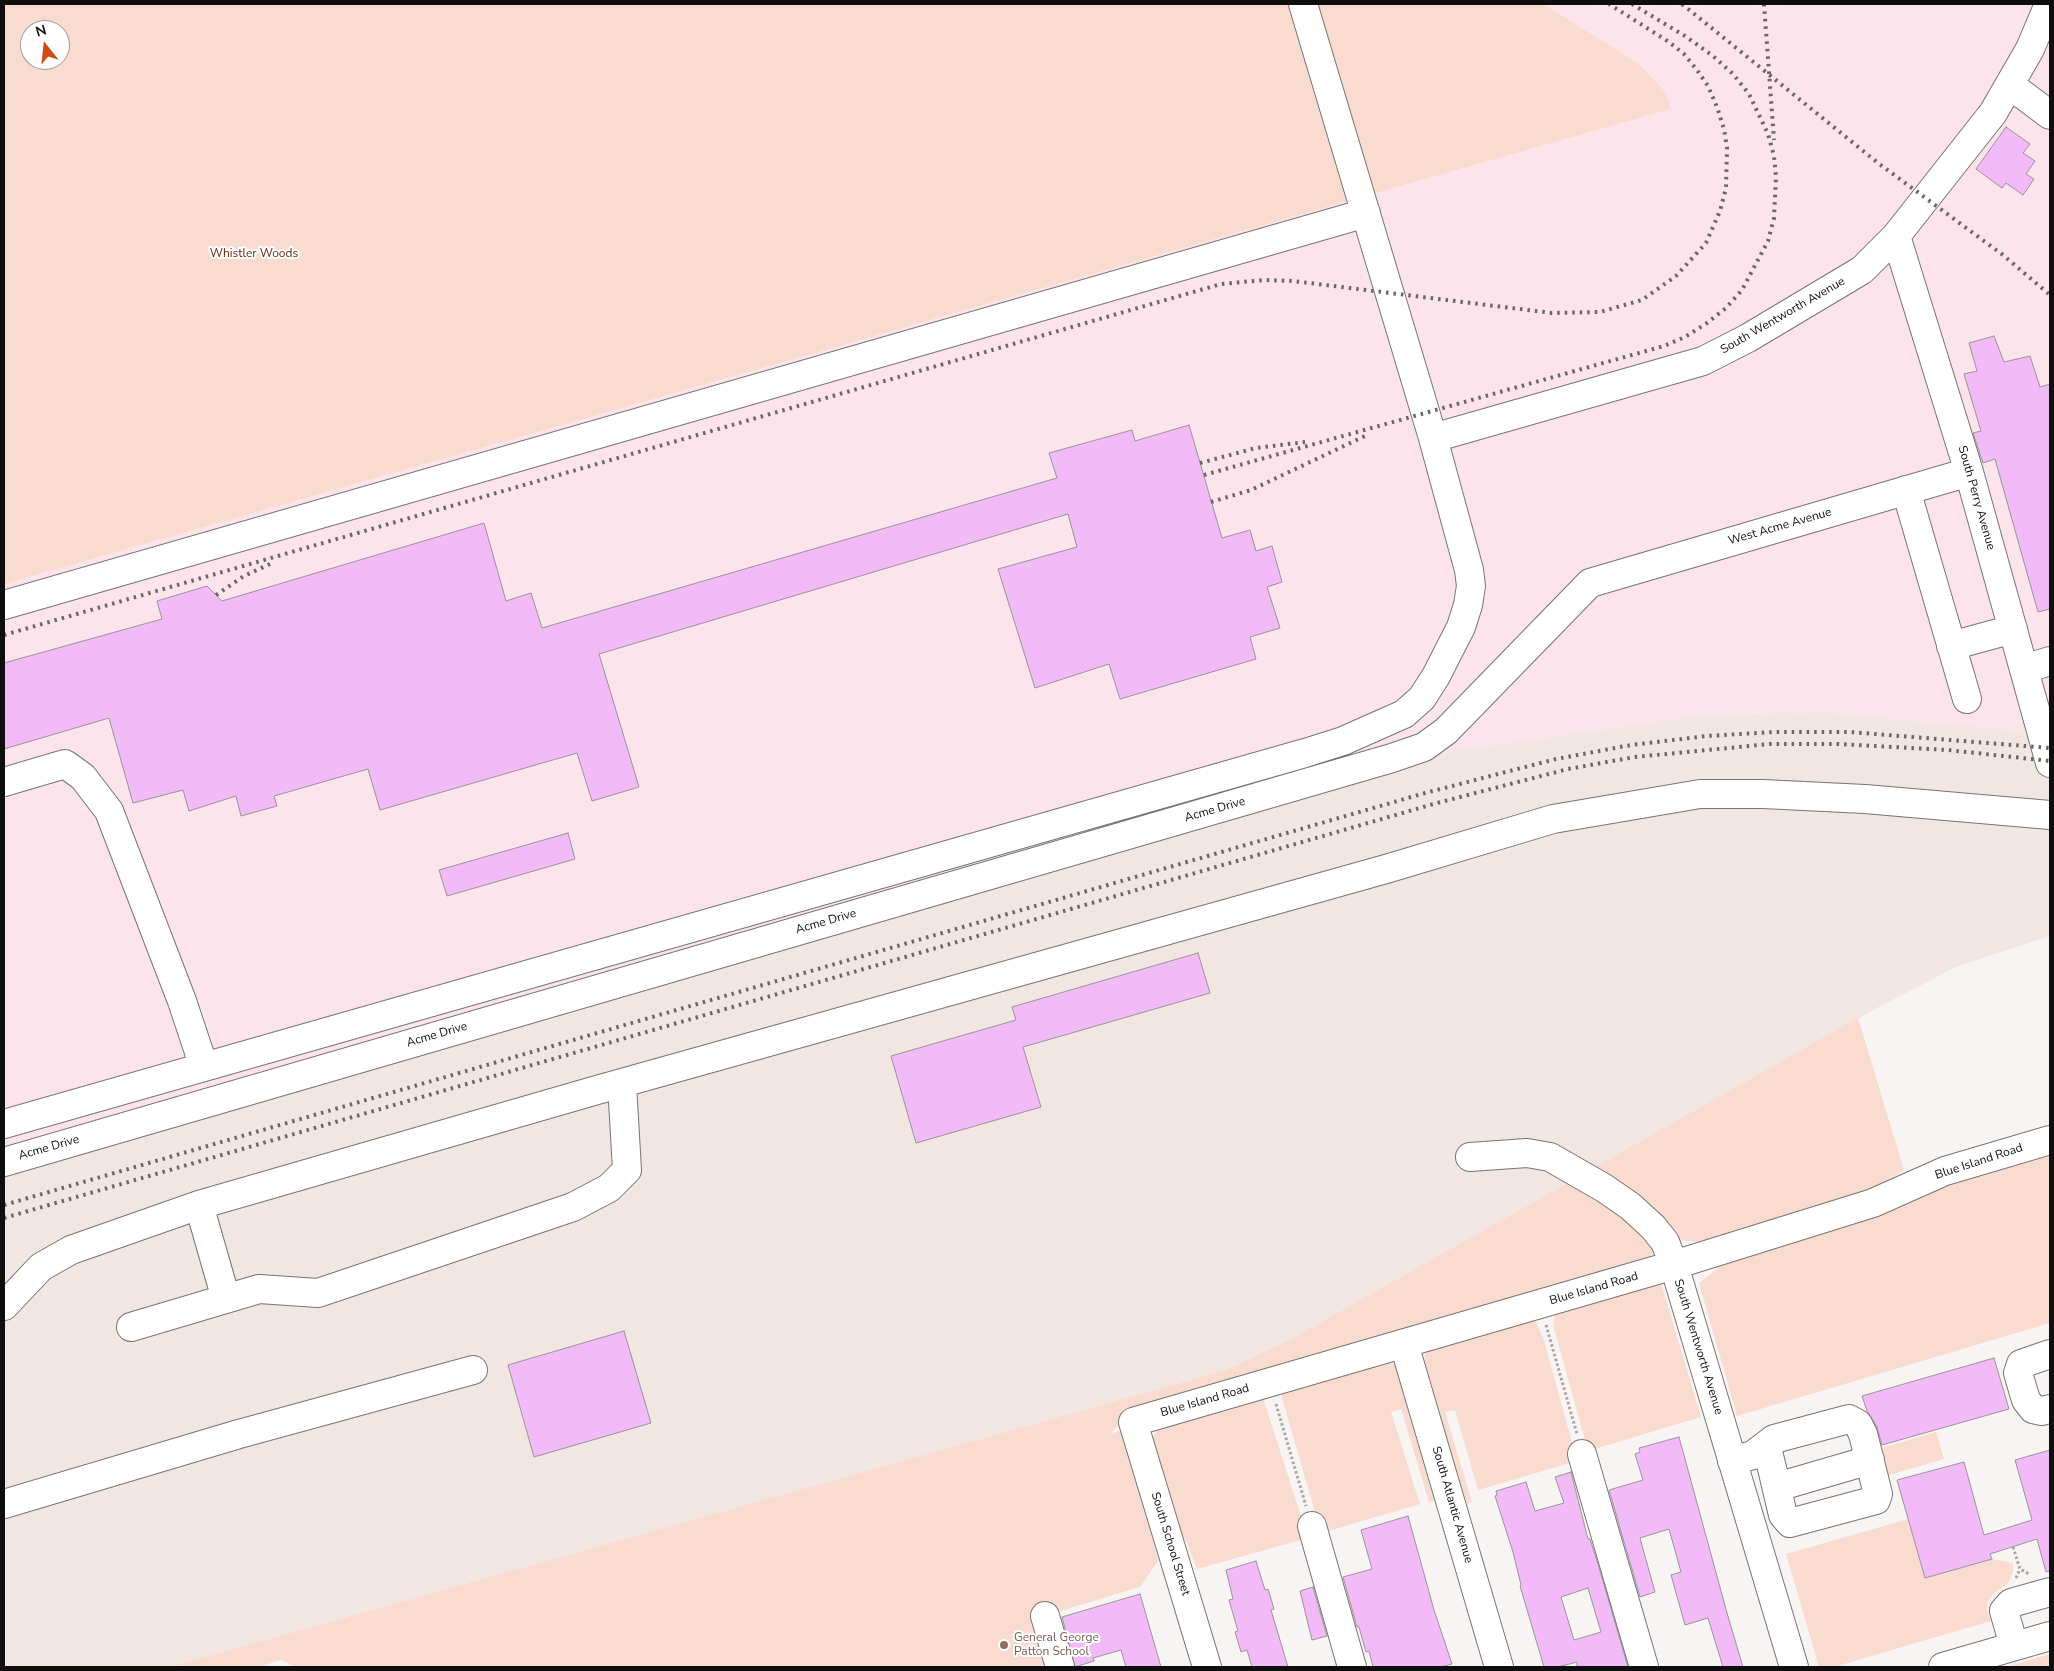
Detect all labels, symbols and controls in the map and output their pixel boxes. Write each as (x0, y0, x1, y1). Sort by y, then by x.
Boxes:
north arrow (20, 20, 70, 70)
text: N (33, 20, 49, 42)
park label: Whistler Woods (210, 247, 298, 261)
street label: South Wentworth Avenue (1718, 274, 1848, 358)
street label: South Perry Avenue (1954, 444, 1998, 552)
street label: West Acme Avenue (1727, 505, 1833, 549)
street label: Acme Drive (1183, 794, 1247, 826)
street label: Acme Drive (794, 906, 858, 938)
street label: Acme Drive (405, 1019, 469, 1051)
street label: Acme Drive (17, 1132, 81, 1164)
street label: Blue Island Road (1933, 1141, 2025, 1183)
street label: Blue Island Road (1548, 1269, 1640, 1309)
street label: South Wentworth Avenue (1670, 1277, 1726, 1417)
street label: Blue Island Road (1159, 1381, 1251, 1421)
street label: South Atlantic Avenue (1428, 1445, 1476, 1565)
street label: South School Street (1147, 1491, 1193, 1597)
place label: General George Patton School (1014, 1631, 1099, 1659)
marker: General George Patton School (998, 1639, 1010, 1651)

